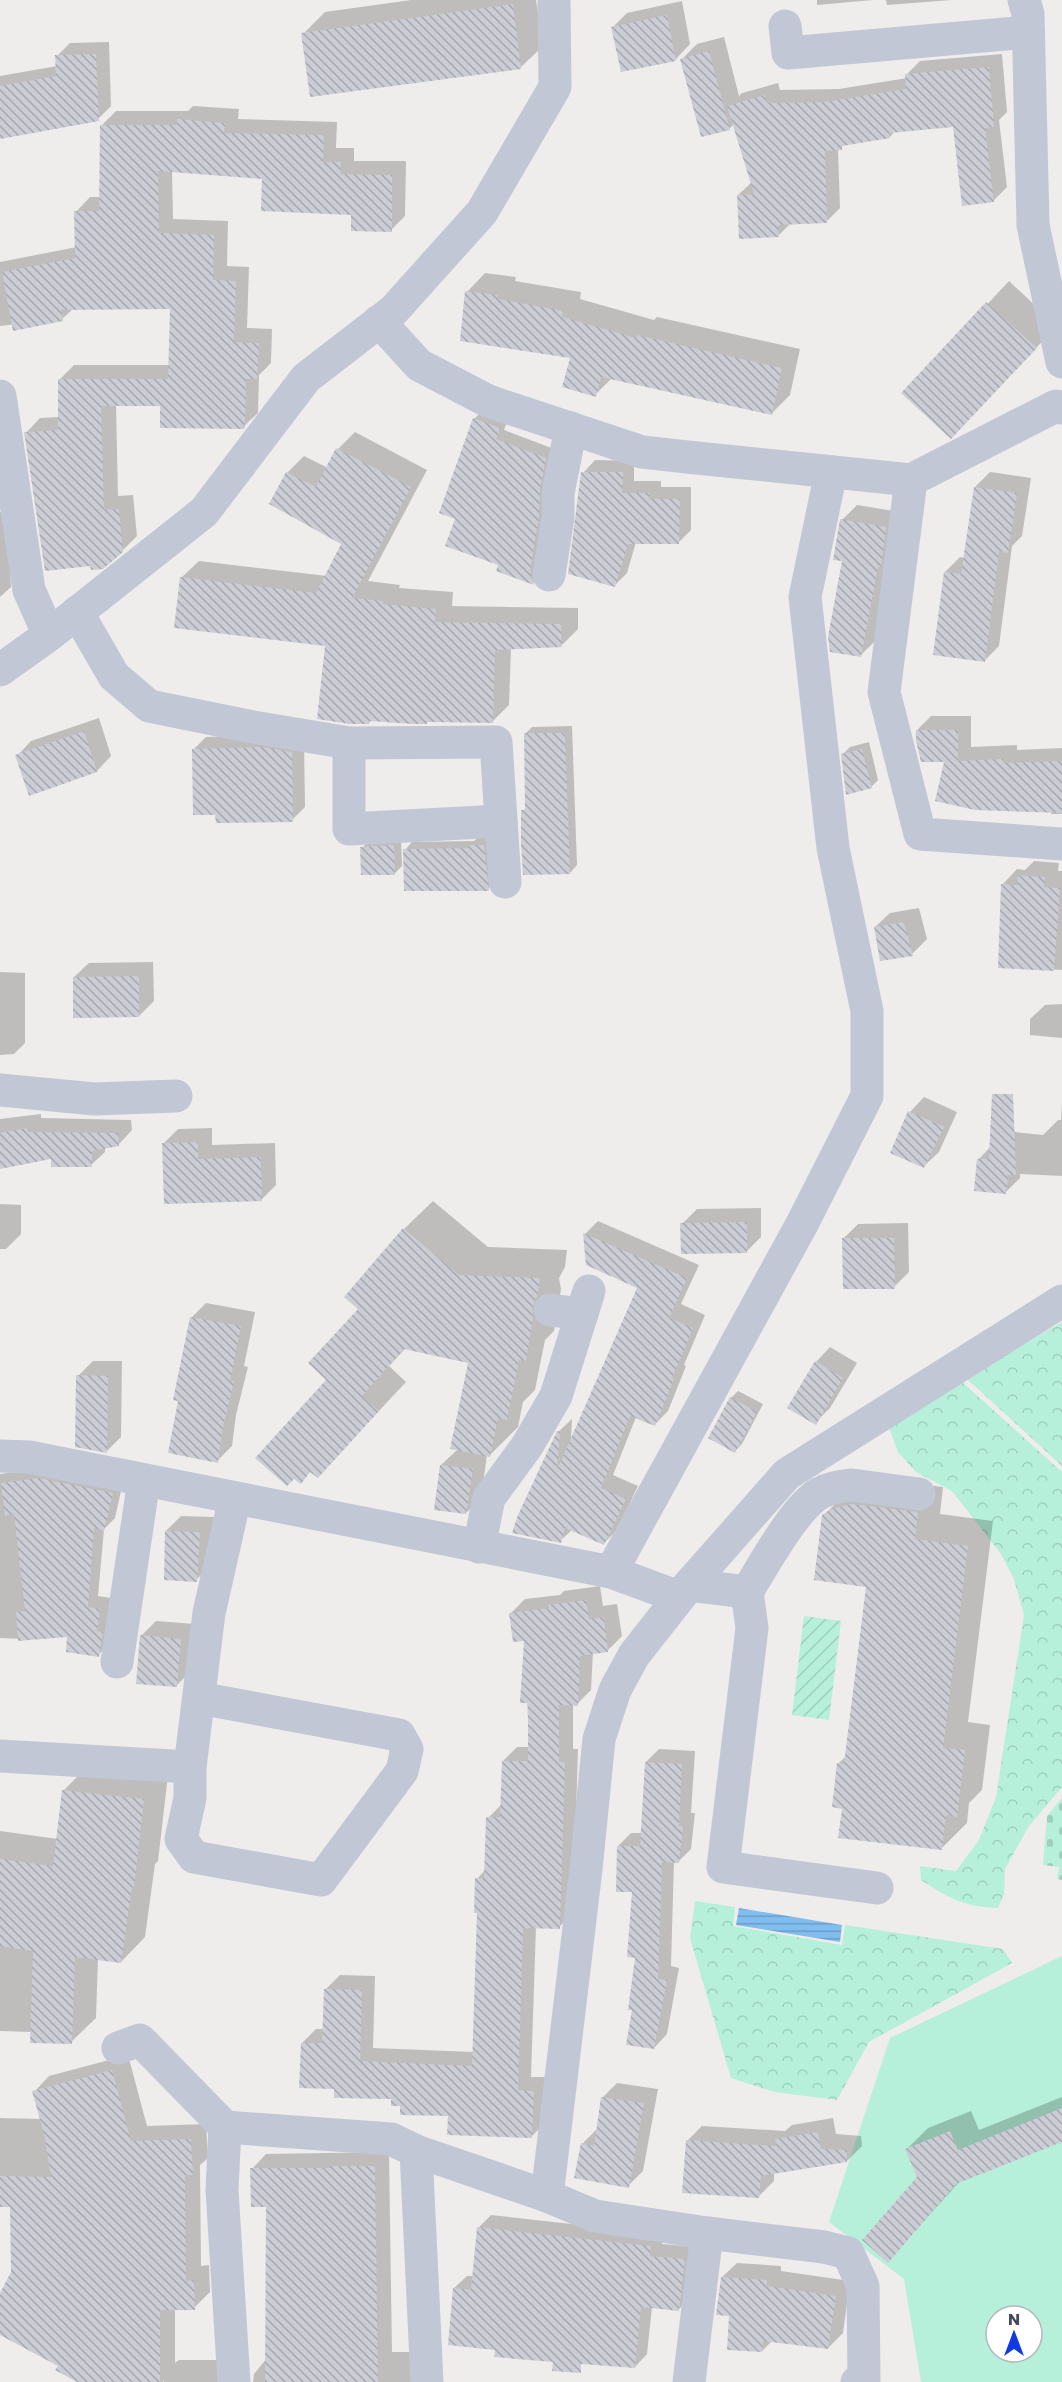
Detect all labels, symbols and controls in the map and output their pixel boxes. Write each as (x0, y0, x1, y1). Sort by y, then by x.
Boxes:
north arrow (984, 2304, 1044, 2364)
text: N (1008, 2308, 1020, 2331)

